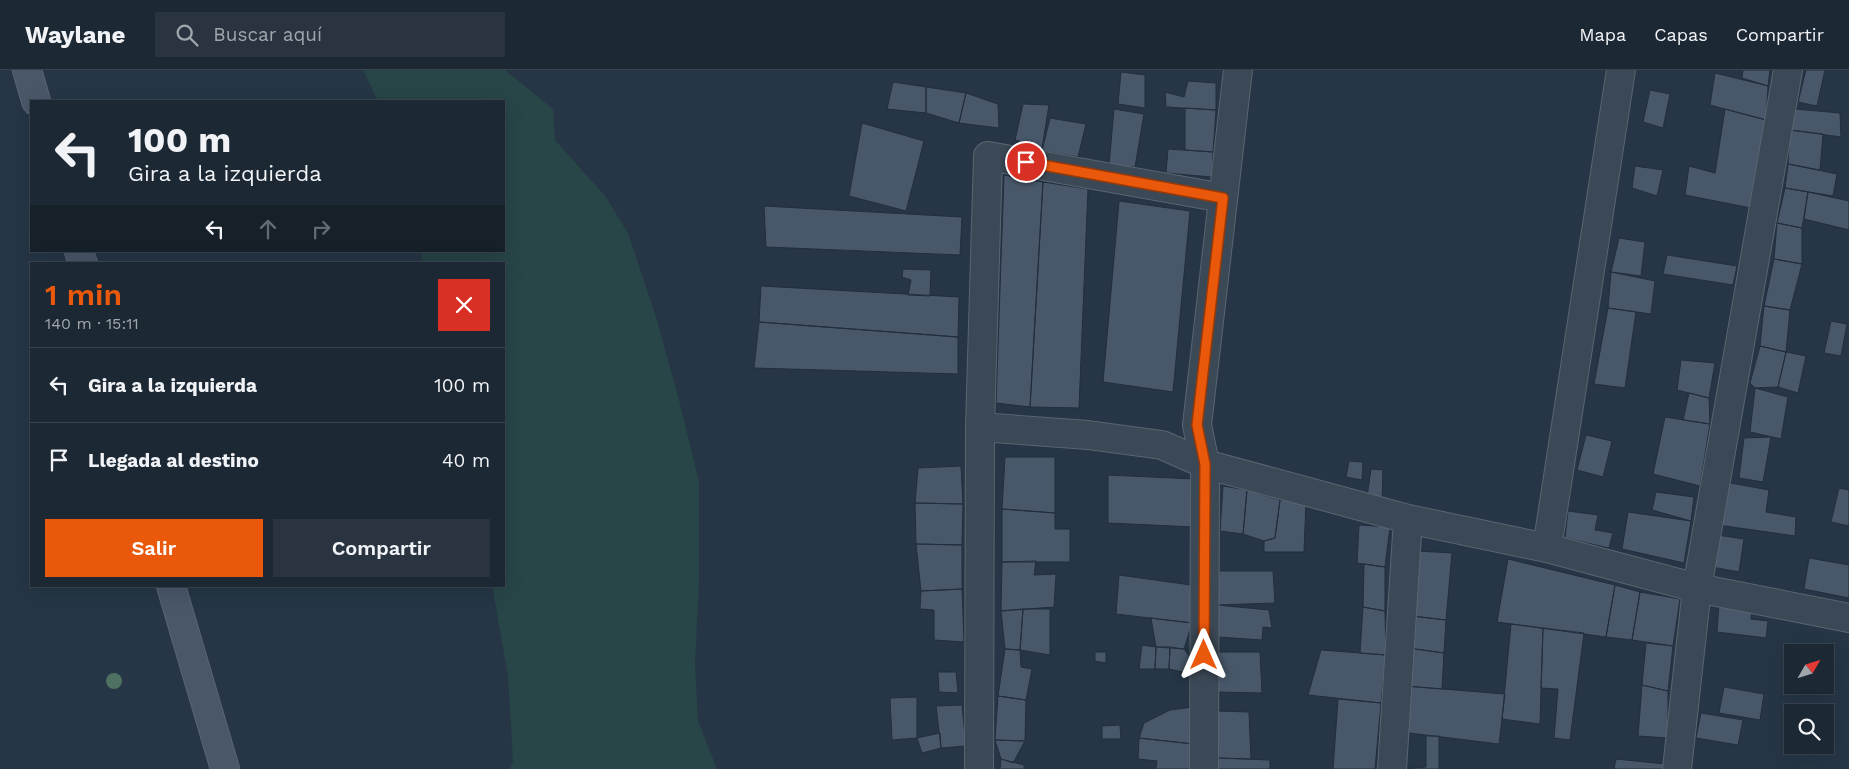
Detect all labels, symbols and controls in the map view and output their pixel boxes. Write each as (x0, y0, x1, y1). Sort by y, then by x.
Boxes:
search box (155, 12, 505, 57)
text: Waylane (25, 21, 125, 49)
icon: search (173, 21, 201, 49)
text: Buscar aquí (213, 23, 322, 46)
text: Mapa (1579, 24, 1626, 45)
text: Capas (1654, 24, 1708, 45)
text: Compartir (1736, 24, 1824, 45)
text: 100 m (128, 119, 231, 161)
icon: left (45, 120, 110, 185)
pin (1005, 141, 1047, 183)
icon: arrive (1012, 148, 1040, 176)
text: Gira a la izquierda (128, 161, 322, 186)
icon: left (201, 215, 229, 243)
icon: ahead (254, 215, 282, 243)
icon: right (307, 215, 335, 243)
text: 1 min (45, 277, 122, 312)
button: close (438, 279, 490, 331)
text: 140 m · 15:11 (45, 314, 139, 333)
icon: left (45, 371, 73, 399)
text: Gira a la izquierda (88, 374, 257, 397)
text: 100 m (434, 374, 490, 397)
icon: arrive (45, 446, 73, 474)
text: Llegada al destino (88, 449, 259, 472)
text: 40 m (442, 449, 490, 472)
button: Salir (45, 519, 263, 577)
button: Compartir (273, 519, 490, 577)
position arrow (1177, 628, 1229, 680)
north arrow (1784, 644, 1834, 694)
map controls (1784, 644, 1834, 754)
button: search (1784, 704, 1834, 754)

